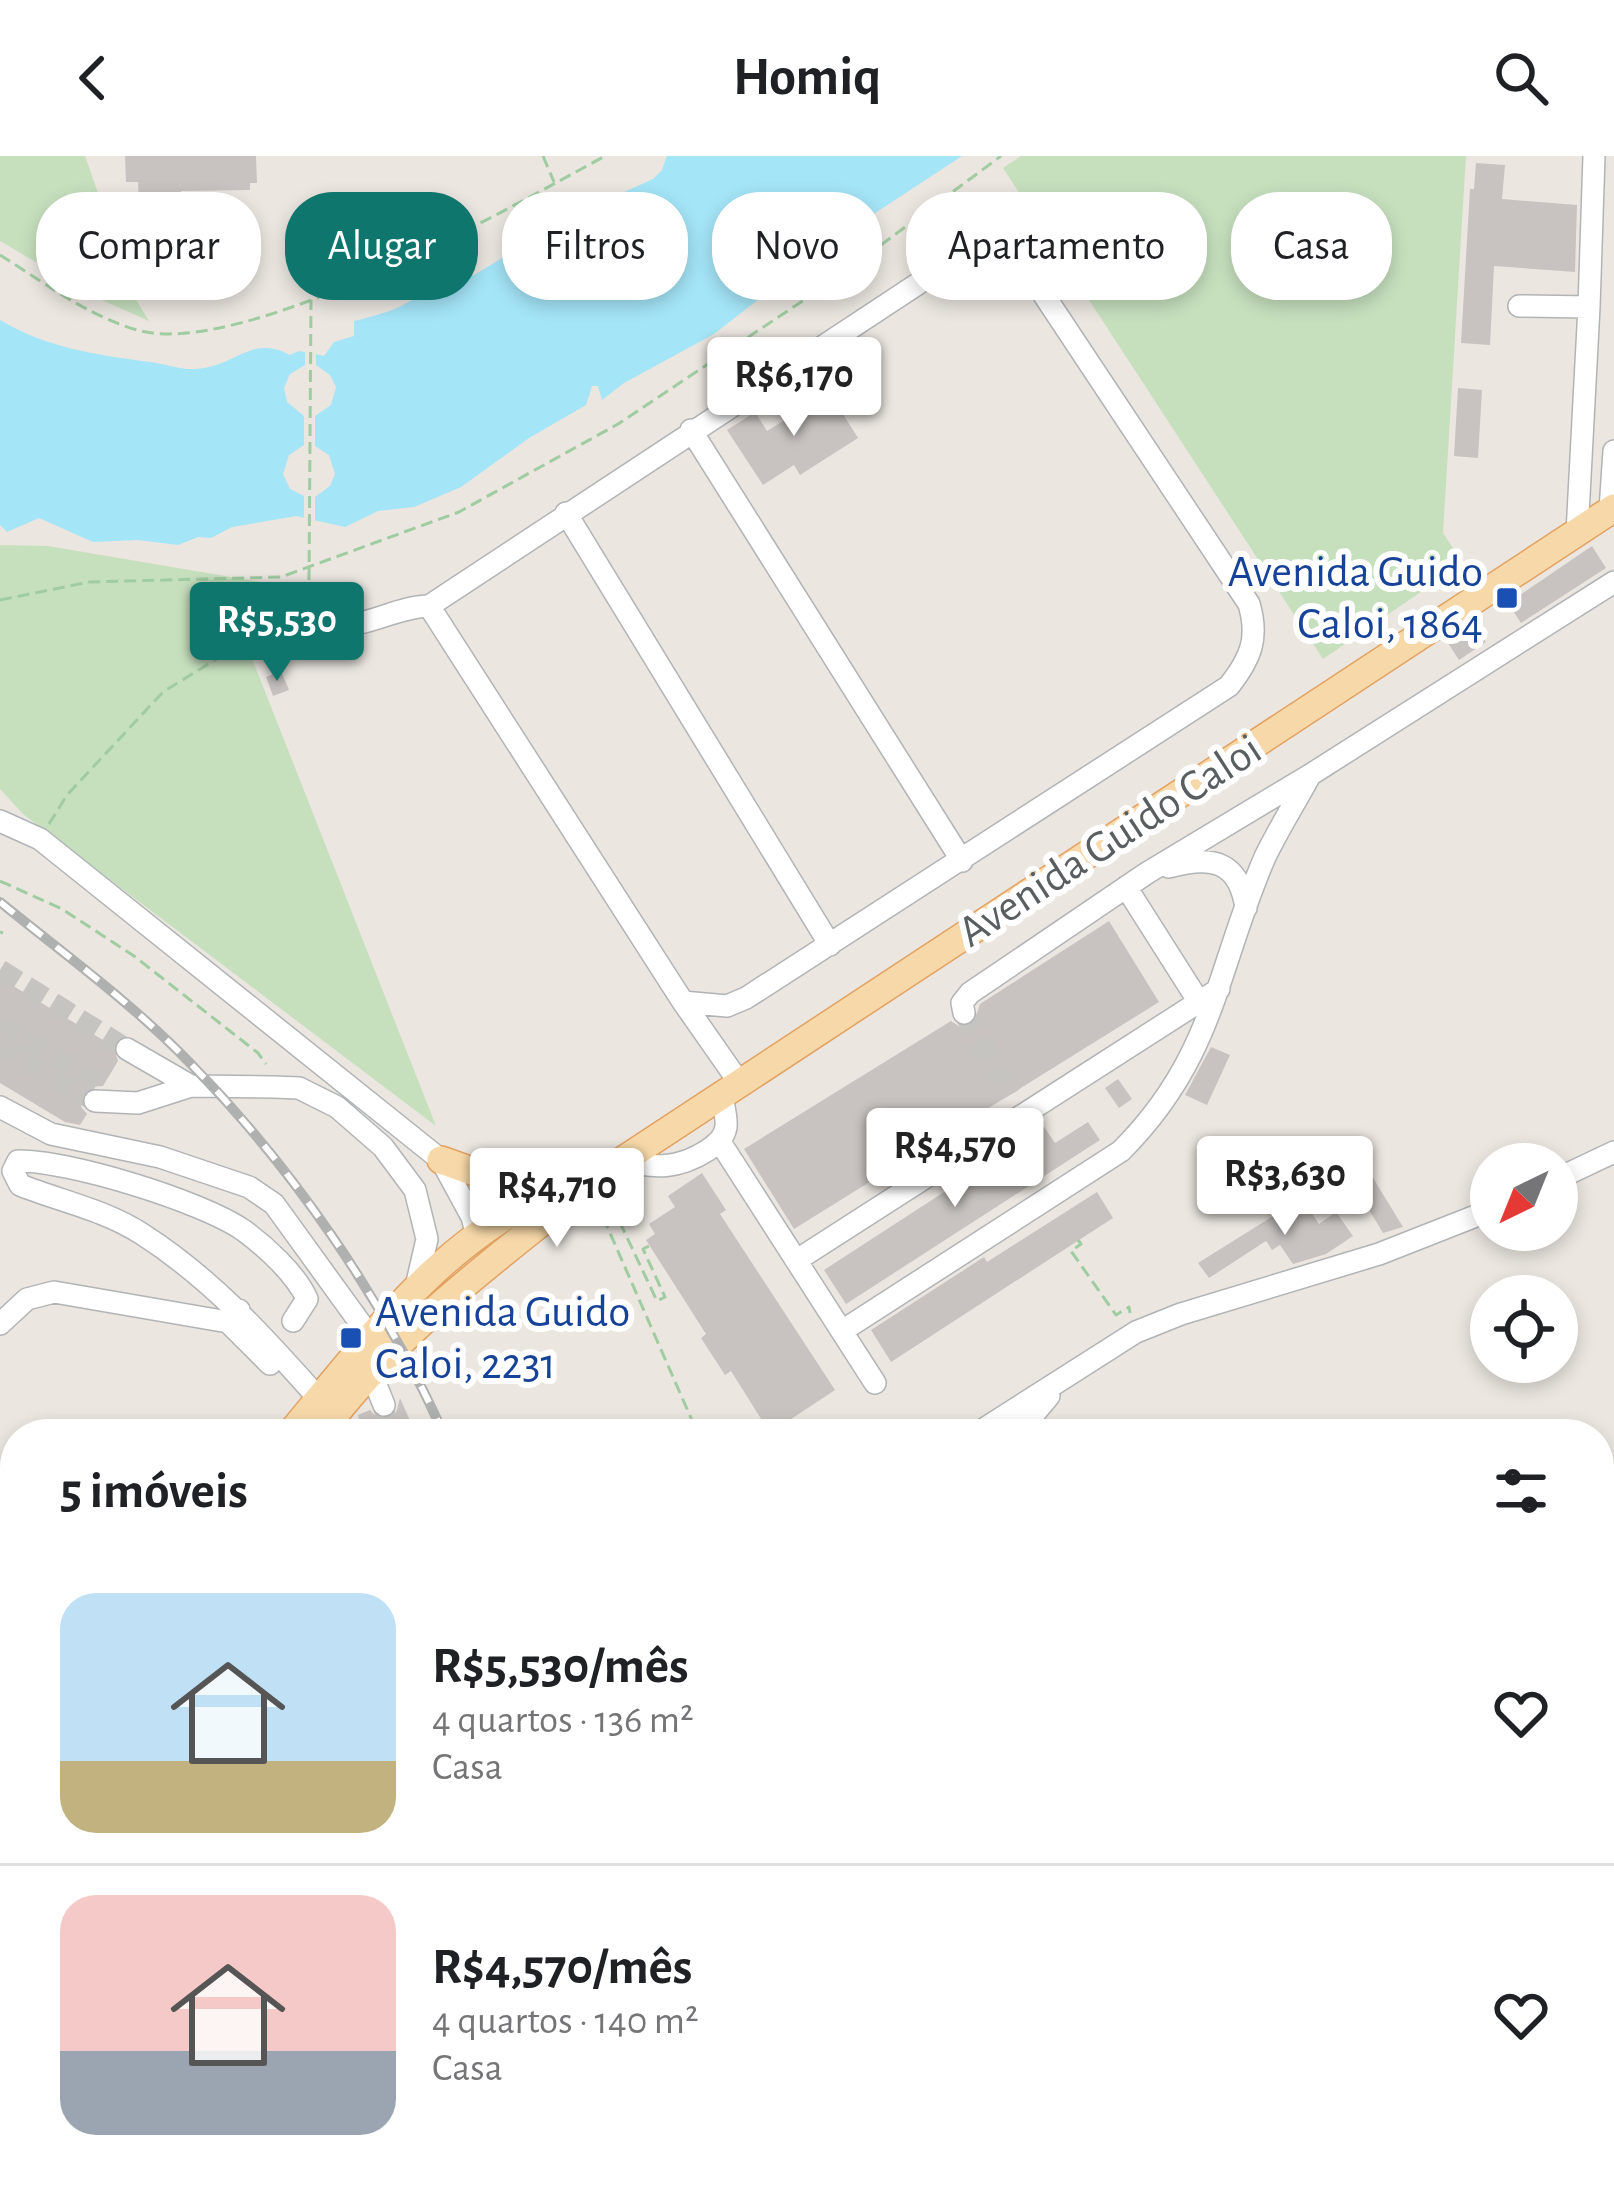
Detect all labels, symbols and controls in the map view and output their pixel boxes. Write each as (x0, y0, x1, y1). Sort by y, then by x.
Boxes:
icon: back (60, 45, 126, 111)
icon: search (1488, 45, 1554, 111)
text: Homiq (733, 51, 881, 105)
chip: Comprar (36, 192, 261, 300)
chip: Alugar (285, 192, 478, 300)
chip: Filtros (502, 192, 688, 300)
chip: Novo (712, 192, 882, 300)
chip: Apartamento (906, 192, 1207, 300)
chip: Casa (1231, 192, 1392, 300)
pin: R$6,170 (683, 337, 905, 439)
text: R$6,170 (734, 356, 854, 395)
place label: Avenida Guido Caloi, 1864 (1228, 550, 1483, 647)
pin: R$5,530 (166, 582, 388, 684)
marker: Avenida Guido Caloi, 1864 (1494, 585, 1520, 611)
text: R$5,530 (217, 601, 337, 640)
street label: Avenida Guido Caloi (951, 727, 1269, 955)
pin: R$4,570 (844, 1108, 1066, 1210)
text: R$4,570 (893, 1127, 1017, 1166)
pin: R$3,630 (1174, 1136, 1396, 1238)
north arrow (1470, 1143, 1578, 1251)
map controls (1470, 1143, 1578, 1383)
pin: R$4,710 (446, 1148, 668, 1250)
text: R$3,630 (1224, 1155, 1346, 1194)
text: R$4,710 (497, 1167, 617, 1206)
button: locate (1470, 1275, 1578, 1383)
place label: Avenida Guido Caloi, 2231 (375, 1290, 630, 1387)
marker: Avenida Guido Caloi, 2231 (338, 1325, 364, 1351)
icon: filters (1488, 1458, 1554, 1524)
text: 5 imóveis (60, 1466, 248, 1517)
icon: home (156, 1641, 300, 1785)
text: R$5,530/mês (432, 1641, 689, 1692)
icon: heart (1488, 1680, 1554, 1746)
text: 4 quartos · 136 m² (432, 1701, 694, 1740)
text: Casa (432, 1748, 503, 1787)
text: R$4,570/mês (432, 1942, 692, 1993)
icon: home (156, 1943, 300, 2087)
icon: heart (1488, 1982, 1554, 2048)
text: 4 quartos · 140 m² (432, 2002, 699, 2041)
text: Casa (432, 2049, 503, 2088)

